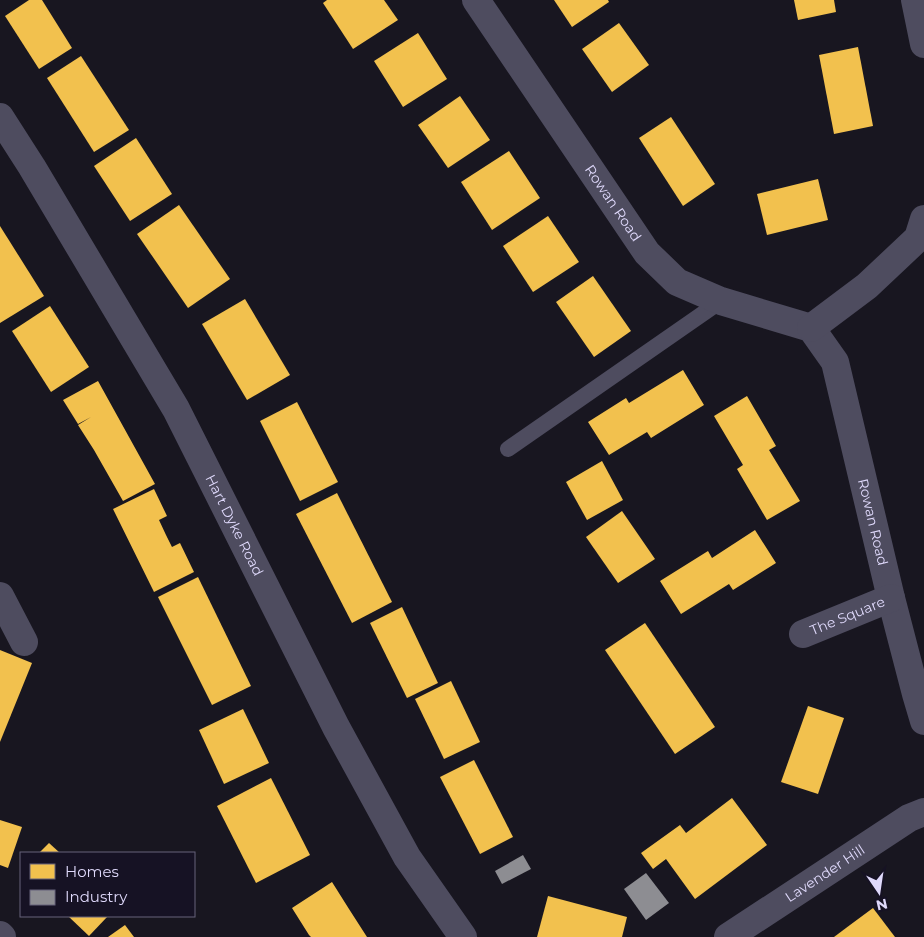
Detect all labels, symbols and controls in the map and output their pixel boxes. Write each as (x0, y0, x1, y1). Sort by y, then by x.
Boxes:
street label: Rowan Road (581, 161, 646, 245)
street label: Hart Dyke Road (201, 472, 267, 579)
street label: Rowan Road (854, 477, 892, 567)
street label: The Square (807, 592, 888, 639)
street label: Lavender Hill (782, 841, 868, 906)
legend (20, 852, 195, 917)
text: Homes (65, 862, 119, 881)
north arrow (854, 867, 904, 917)
text: Industry (65, 887, 128, 906)
text: N (874, 895, 889, 915)

